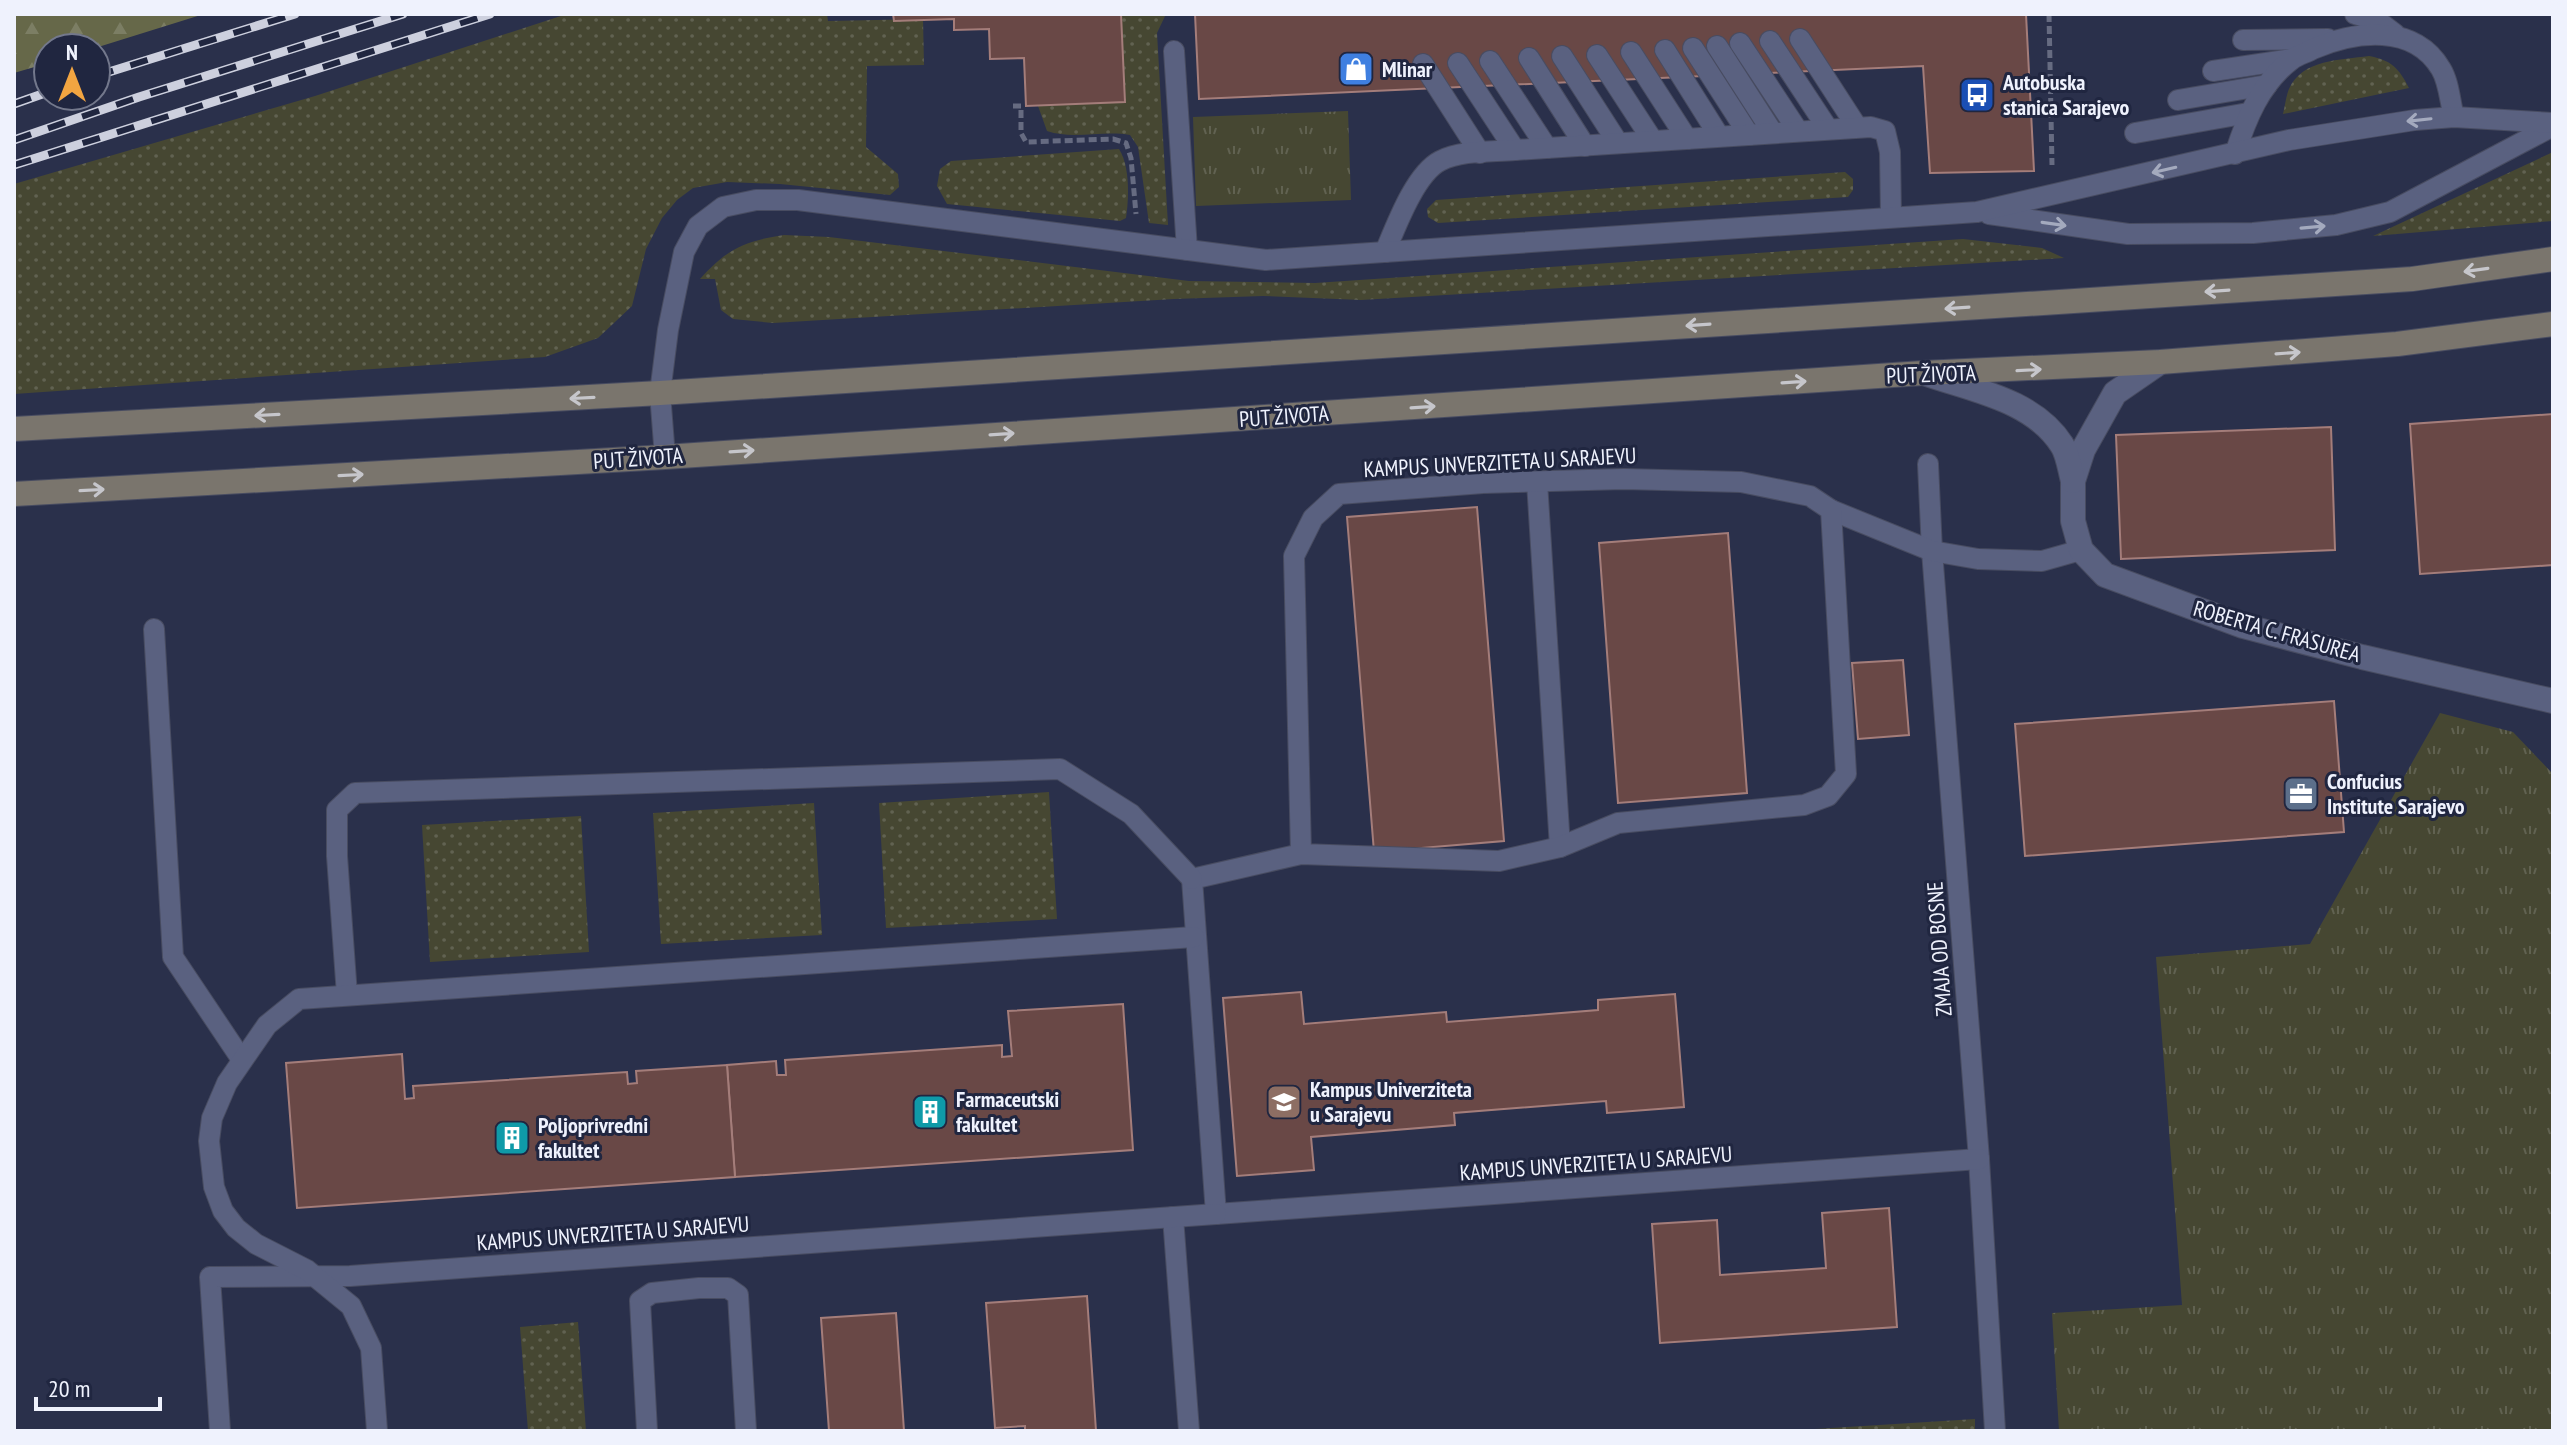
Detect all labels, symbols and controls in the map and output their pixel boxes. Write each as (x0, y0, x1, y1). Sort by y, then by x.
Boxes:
north arrow (32, 32, 112, 112)
text: N (66, 38, 78, 66)
shop icon: Mlinar (1337, 50, 1375, 88)
place label: Mlinar (1382, 55, 1433, 83)
place label: Autobuska stanica Sarajevo (2002, 68, 2129, 121)
bus stop icon: Autobuska stanica Sarajevo (1958, 76, 1996, 114)
one-way arrow (2406, 113, 2433, 128)
one-way arrow (2152, 163, 2178, 178)
one-way arrow (2041, 217, 2067, 232)
one-way arrow (2299, 220, 2326, 235)
one-way arrow (2464, 263, 2489, 278)
one-way arrow (2204, 284, 2231, 299)
one-way arrow (1944, 301, 1971, 316)
one-way arrow (1685, 318, 1712, 333)
one-way arrow (2275, 345, 2301, 360)
street label: PUT ŽIVOTA (1886, 358, 1977, 390)
one-way arrow (2015, 362, 2042, 377)
one-way arrow (1780, 374, 1807, 389)
one-way arrow (569, 390, 596, 405)
street label: PUT ŽIVOTA (1238, 399, 1330, 433)
one-way arrow (1409, 399, 1436, 414)
one-way arrow (254, 408, 281, 423)
one-way arrow (988, 426, 1015, 441)
street label: PUT ŽIVOTA (592, 441, 684, 475)
street label: KAMPUS UNVERZITETA U SARAJEVU (1363, 441, 1637, 483)
one-way arrow (728, 443, 755, 458)
one-way arrow (337, 467, 364, 482)
one-way arrow (78, 482, 105, 497)
street label: ROBERTA C. FRASUREA (2190, 594, 2364, 668)
place label: Confucius Institute Sarajevo (2327, 767, 2465, 820)
office icon: Confucius Institute Sarajevo (2282, 775, 2320, 813)
street label: ZMAJA OD BOSNE (1920, 881, 1958, 1017)
place label: Kampus Univerziteta u Sarajevu (1310, 1075, 1472, 1128)
school or university icon: Kampus Univerziteta u Sarajevu (1265, 1083, 1303, 1121)
place label: Farmaceutski fakultet (956, 1085, 1059, 1138)
building icon: Farmaceutski fakultet (911, 1093, 949, 1131)
place label: Poljoprivredni fakultet (538, 1111, 648, 1164)
building icon: Poljoprivredni fakultet (493, 1119, 531, 1157)
street label: KAMPUS UNVERZITETA U SARAJEVU (1459, 1140, 1733, 1186)
street label: KAMPUS UNVERZITETA U SARAJEVU (476, 1210, 750, 1256)
scale bar (36, 1361, 160, 1411)
text: 20 m (48, 1373, 90, 1404)

